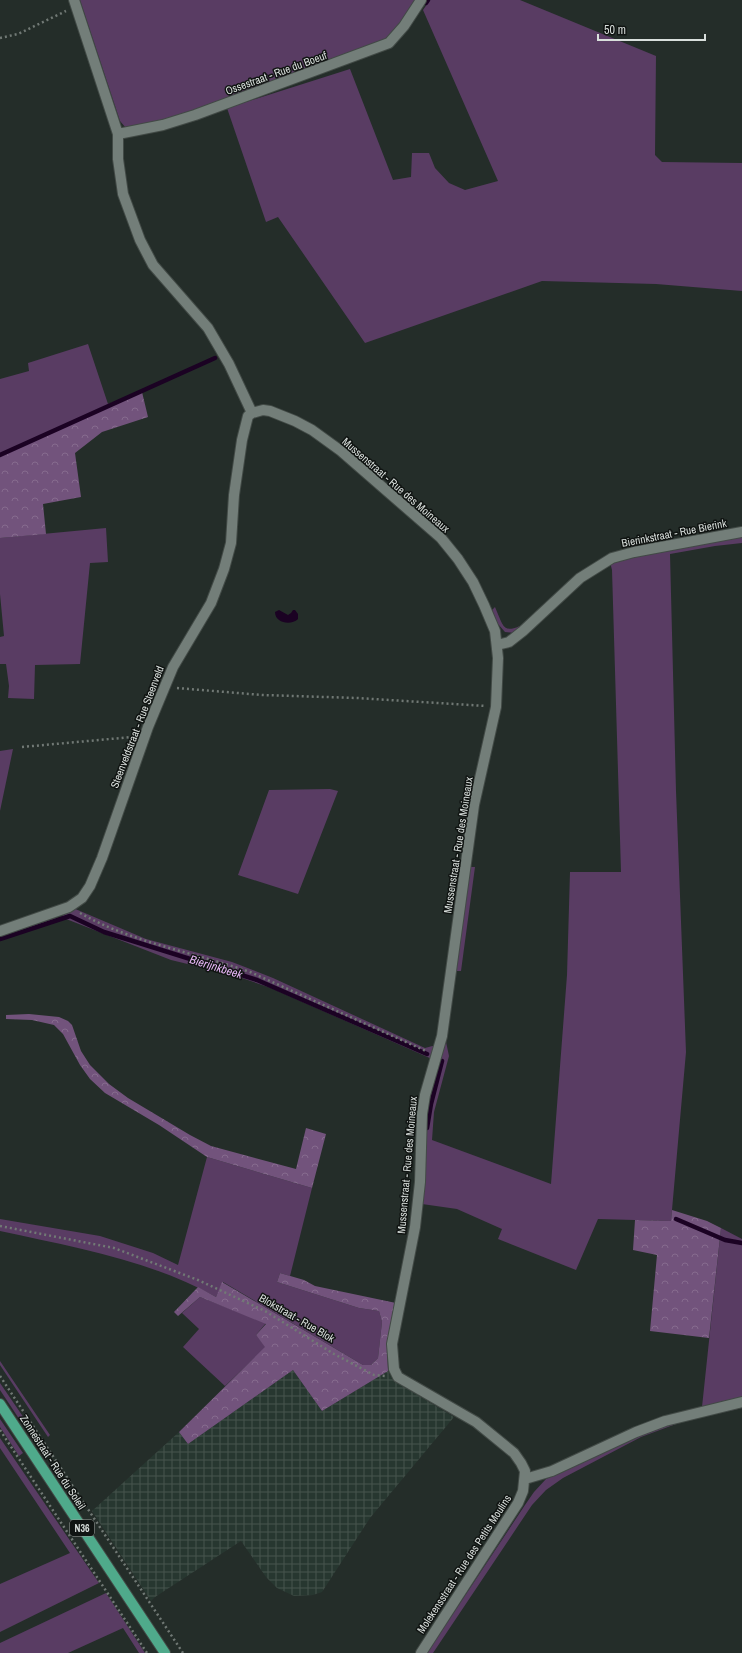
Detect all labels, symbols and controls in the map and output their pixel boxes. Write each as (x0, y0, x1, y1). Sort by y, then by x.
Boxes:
scale bar (598, 16, 705, 42)
text: 50 m (604, 22, 626, 38)
street label: Ossestraat - Rue du Boeuf (223, 48, 329, 98)
street label: Mussenstraat - Rue des Moineaux (339, 434, 453, 536)
street label: Bierinkstraat - Rue Bierink (620, 516, 728, 550)
street label: Steenveldstraat - Rue Steenveld (107, 664, 167, 790)
street label: Mussenstraat - Rue des Moineaux (440, 775, 476, 914)
water label: Bierijnkbeek (188, 951, 246, 983)
street label: Mussenstraat - Rue des Moineaux (394, 1095, 420, 1234)
street label: Blokstraat - Rue Blok (257, 1291, 338, 1345)
street label: Zonnestraat - Rue du Soleil (17, 1412, 89, 1512)
street label: Molekensstraat - Rue des Petits Moulins (414, 1492, 514, 1636)
road number: N36 (70, 1520, 94, 1536)

